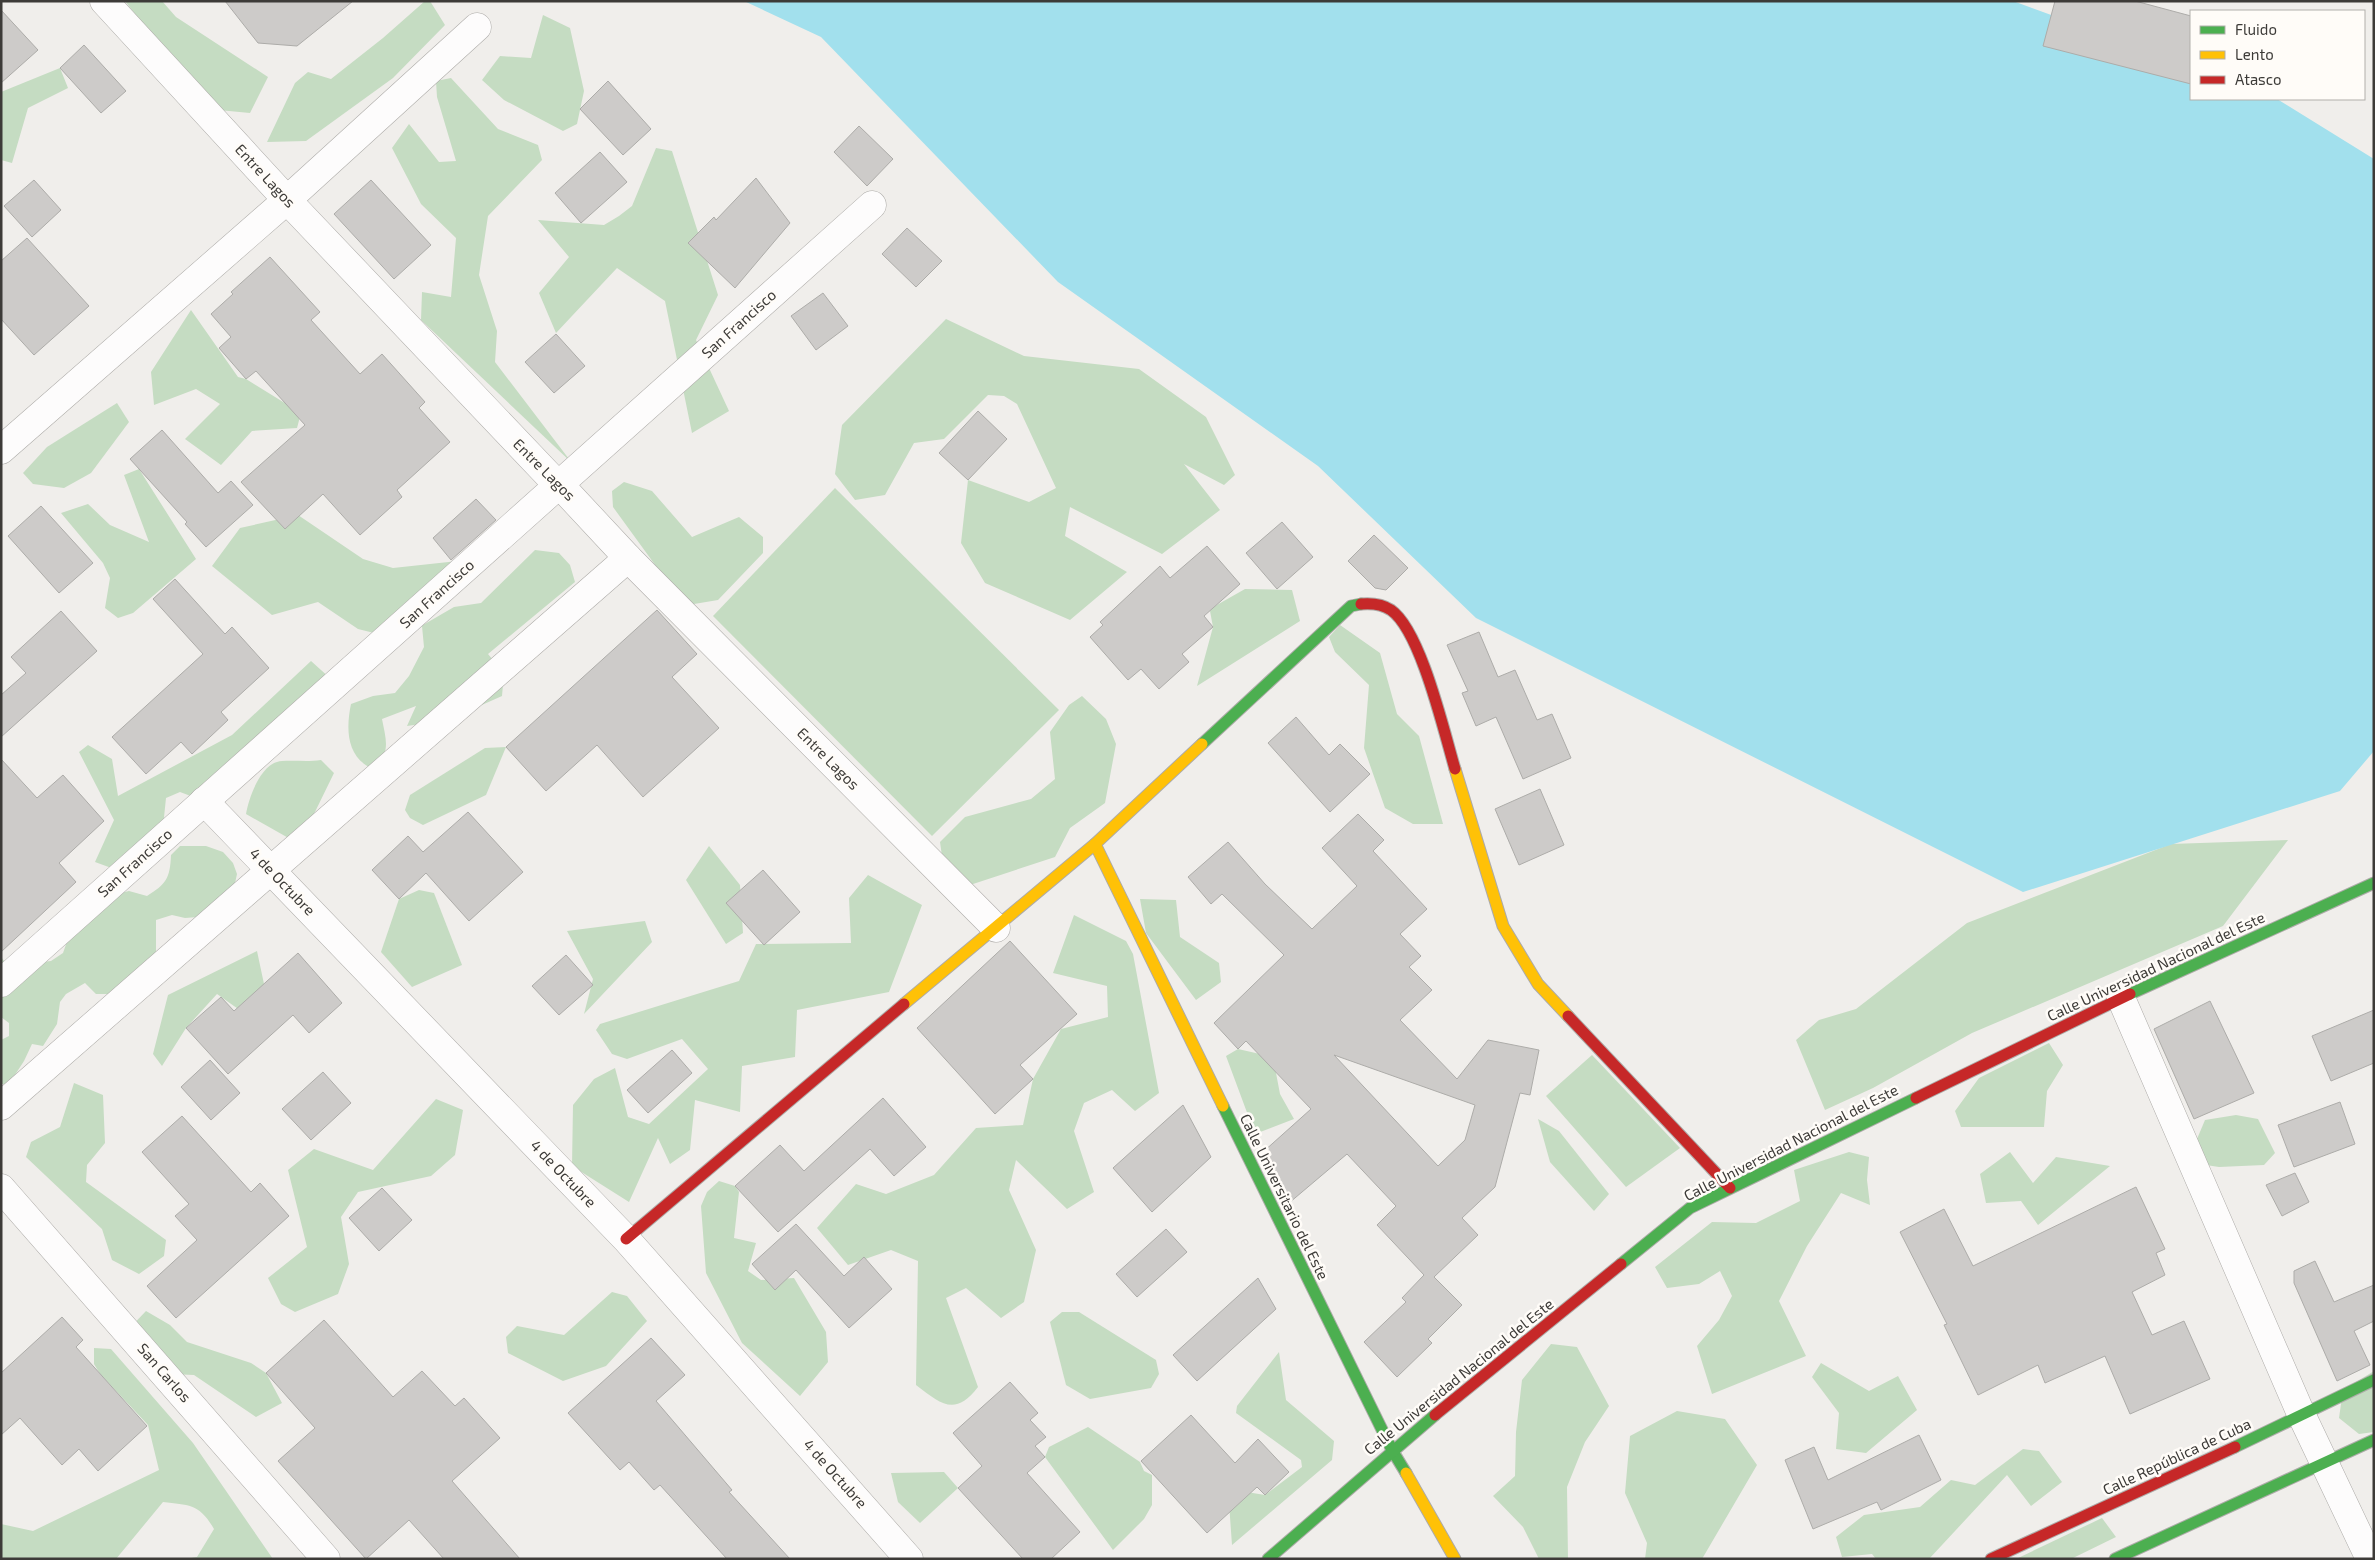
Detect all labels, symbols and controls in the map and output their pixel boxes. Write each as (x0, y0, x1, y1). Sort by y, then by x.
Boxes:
legend (2190, 10, 2365, 100)
text: Fluido (2235, 20, 2277, 38)
text: Lento (2235, 45, 2274, 63)
text: Atasco (2235, 70, 2281, 88)
street label: Entre Lagos (232, 140, 300, 211)
street label: San Francisco (697, 285, 779, 361)
street label: Entre Lagos (510, 434, 580, 504)
street label: San Francisco (395, 555, 477, 631)
street label: Entre Lagos (794, 723, 864, 793)
street label: San Francisco (93, 824, 175, 900)
street label: 4 de Octubre (246, 844, 319, 919)
street label: Calle Universidad Nacional del Este (2044, 908, 2267, 1025)
street label: Calle Universidad Nacional del Este (1680, 1080, 1901, 1204)
street label: Calle Universitario del Este (1237, 1111, 1333, 1282)
street label: 4 de Octubre (527, 1136, 600, 1211)
street label: Calle Universidad Nacional del Este (1360, 1294, 1557, 1458)
street label: San Carlos (134, 1339, 195, 1405)
street label: Calle República de Cuba (2100, 1414, 2253, 1498)
street label: 4 de Octubre (800, 1435, 871, 1512)

